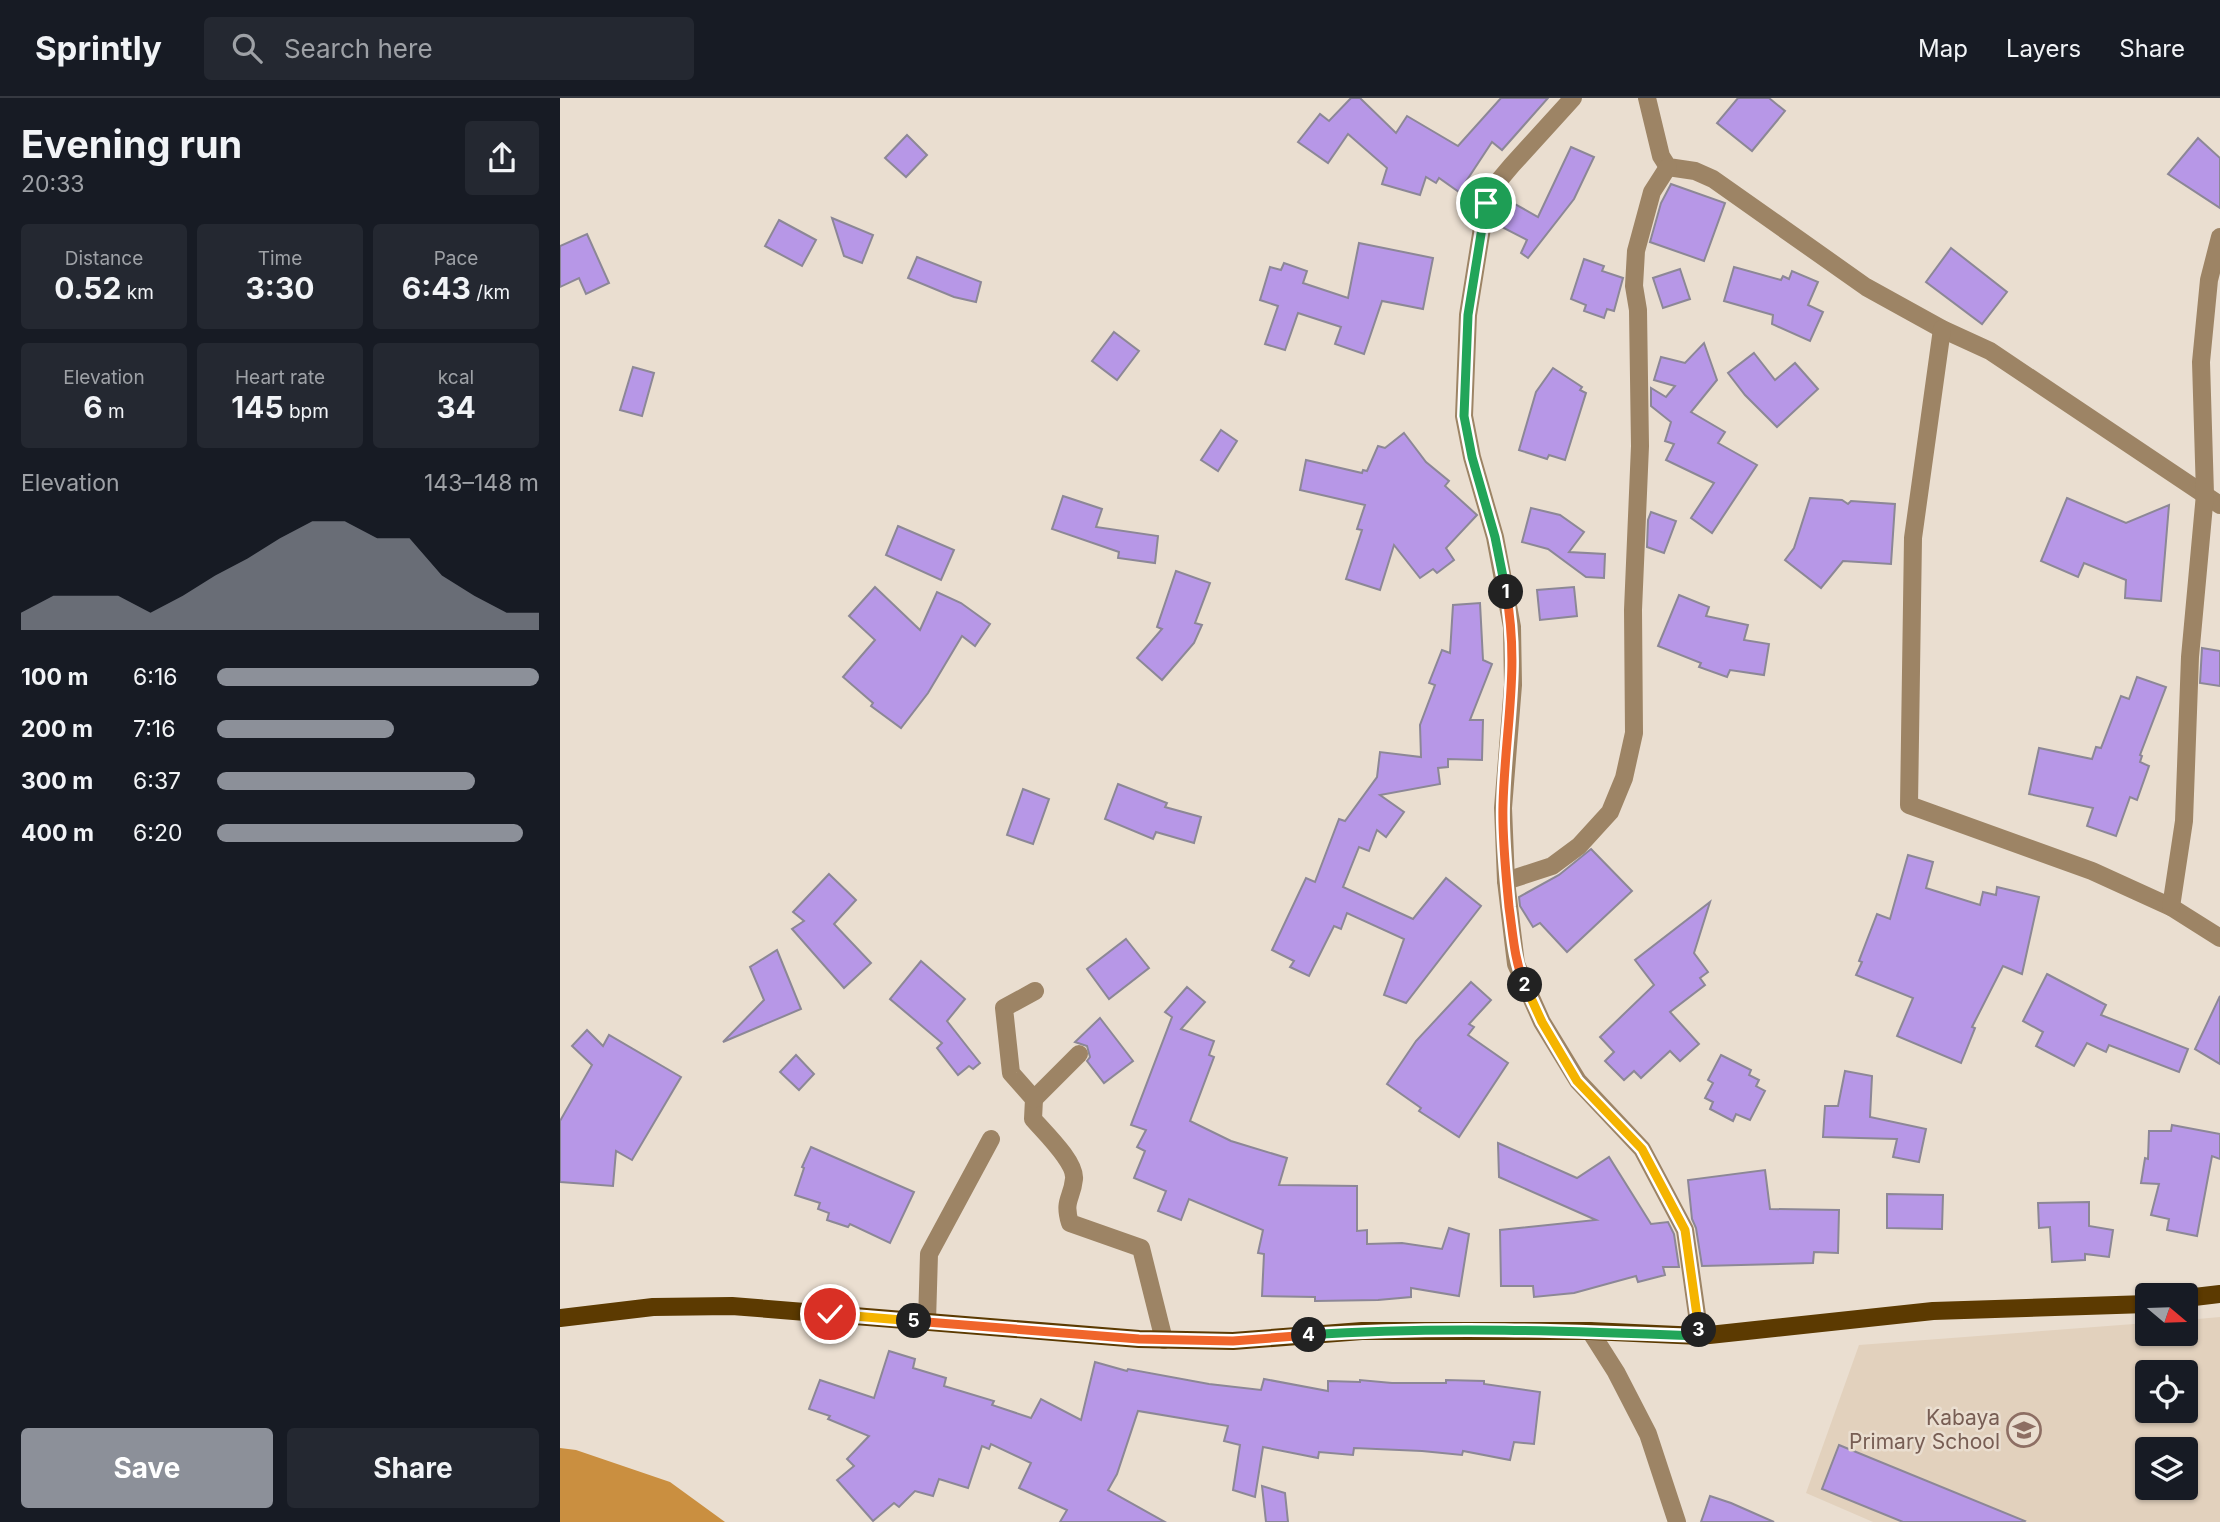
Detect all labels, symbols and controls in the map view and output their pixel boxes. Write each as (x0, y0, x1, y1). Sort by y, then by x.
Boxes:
search box (204, 17, 694, 80)
text: Sprintly (35, 28, 162, 68)
icon: search (228, 29, 266, 67)
text: Search here (284, 33, 433, 64)
text: Map (1918, 34, 1968, 63)
text: Layers (2006, 34, 2081, 63)
text: Share (2119, 34, 2185, 63)
text: Evening run (21, 121, 242, 167)
button: share (465, 121, 539, 195)
text: 20:33 (21, 170, 85, 198)
pin (1456, 173, 1516, 233)
icon: arrive (1467, 184, 1505, 222)
text: Distance (65, 247, 143, 270)
text: Time (258, 247, 302, 270)
text: Pace (434, 247, 478, 270)
text: 0.52 (54, 270, 121, 306)
text: 3:30 (246, 270, 314, 306)
text: 6:43 (402, 270, 471, 306)
text: km (121, 281, 154, 304)
text: /km (471, 281, 510, 304)
text: Elevation (63, 366, 145, 389)
text: Heart rate (235, 366, 325, 389)
text: kcal (438, 366, 474, 389)
text: 6 (83, 389, 103, 425)
text: 145 (231, 389, 284, 425)
text: 34 (436, 389, 476, 425)
text: m (103, 400, 125, 423)
text: bpm (284, 400, 329, 423)
text: Elevation (21, 469, 120, 497)
text: 143–148 m (424, 469, 539, 497)
pin: 1 (1488, 574, 1524, 610)
text: 1 (1501, 580, 1510, 603)
text: 100 m (21, 663, 88, 691)
text: 6:16 (133, 663, 178, 691)
text: 200 m (21, 715, 93, 743)
text: 7:16 (133, 715, 176, 743)
text: 300 m (21, 767, 93, 795)
text: 6:37 (133, 767, 181, 795)
text: 400 m (21, 819, 94, 847)
text: 6:20 (133, 819, 182, 847)
pin: 2 (1508, 968, 1542, 1002)
text: 2 (1519, 973, 1530, 996)
north arrow (2135, 1283, 2198, 1346)
map controls (2135, 1283, 2198, 1500)
pin (800, 1284, 860, 1344)
icon: check (811, 1295, 849, 1333)
pin: 5 (896, 1304, 932, 1338)
text: 5 (907, 1309, 920, 1332)
pin: 3 (1682, 1312, 1716, 1348)
pin: 4 (1292, 1318, 1326, 1352)
text: 3 (1692, 1318, 1705, 1341)
text: 4 (1302, 1323, 1315, 1346)
button: locate (2135, 1360, 2198, 1423)
place label: Kabaya Primary School (1849, 1405, 2000, 1454)
school or university icon: Kabaya Primary School (2005, 1411, 2043, 1449)
button: Save (21, 1428, 273, 1508)
button: Share (287, 1428, 539, 1508)
button: layers (2135, 1437, 2198, 1500)

